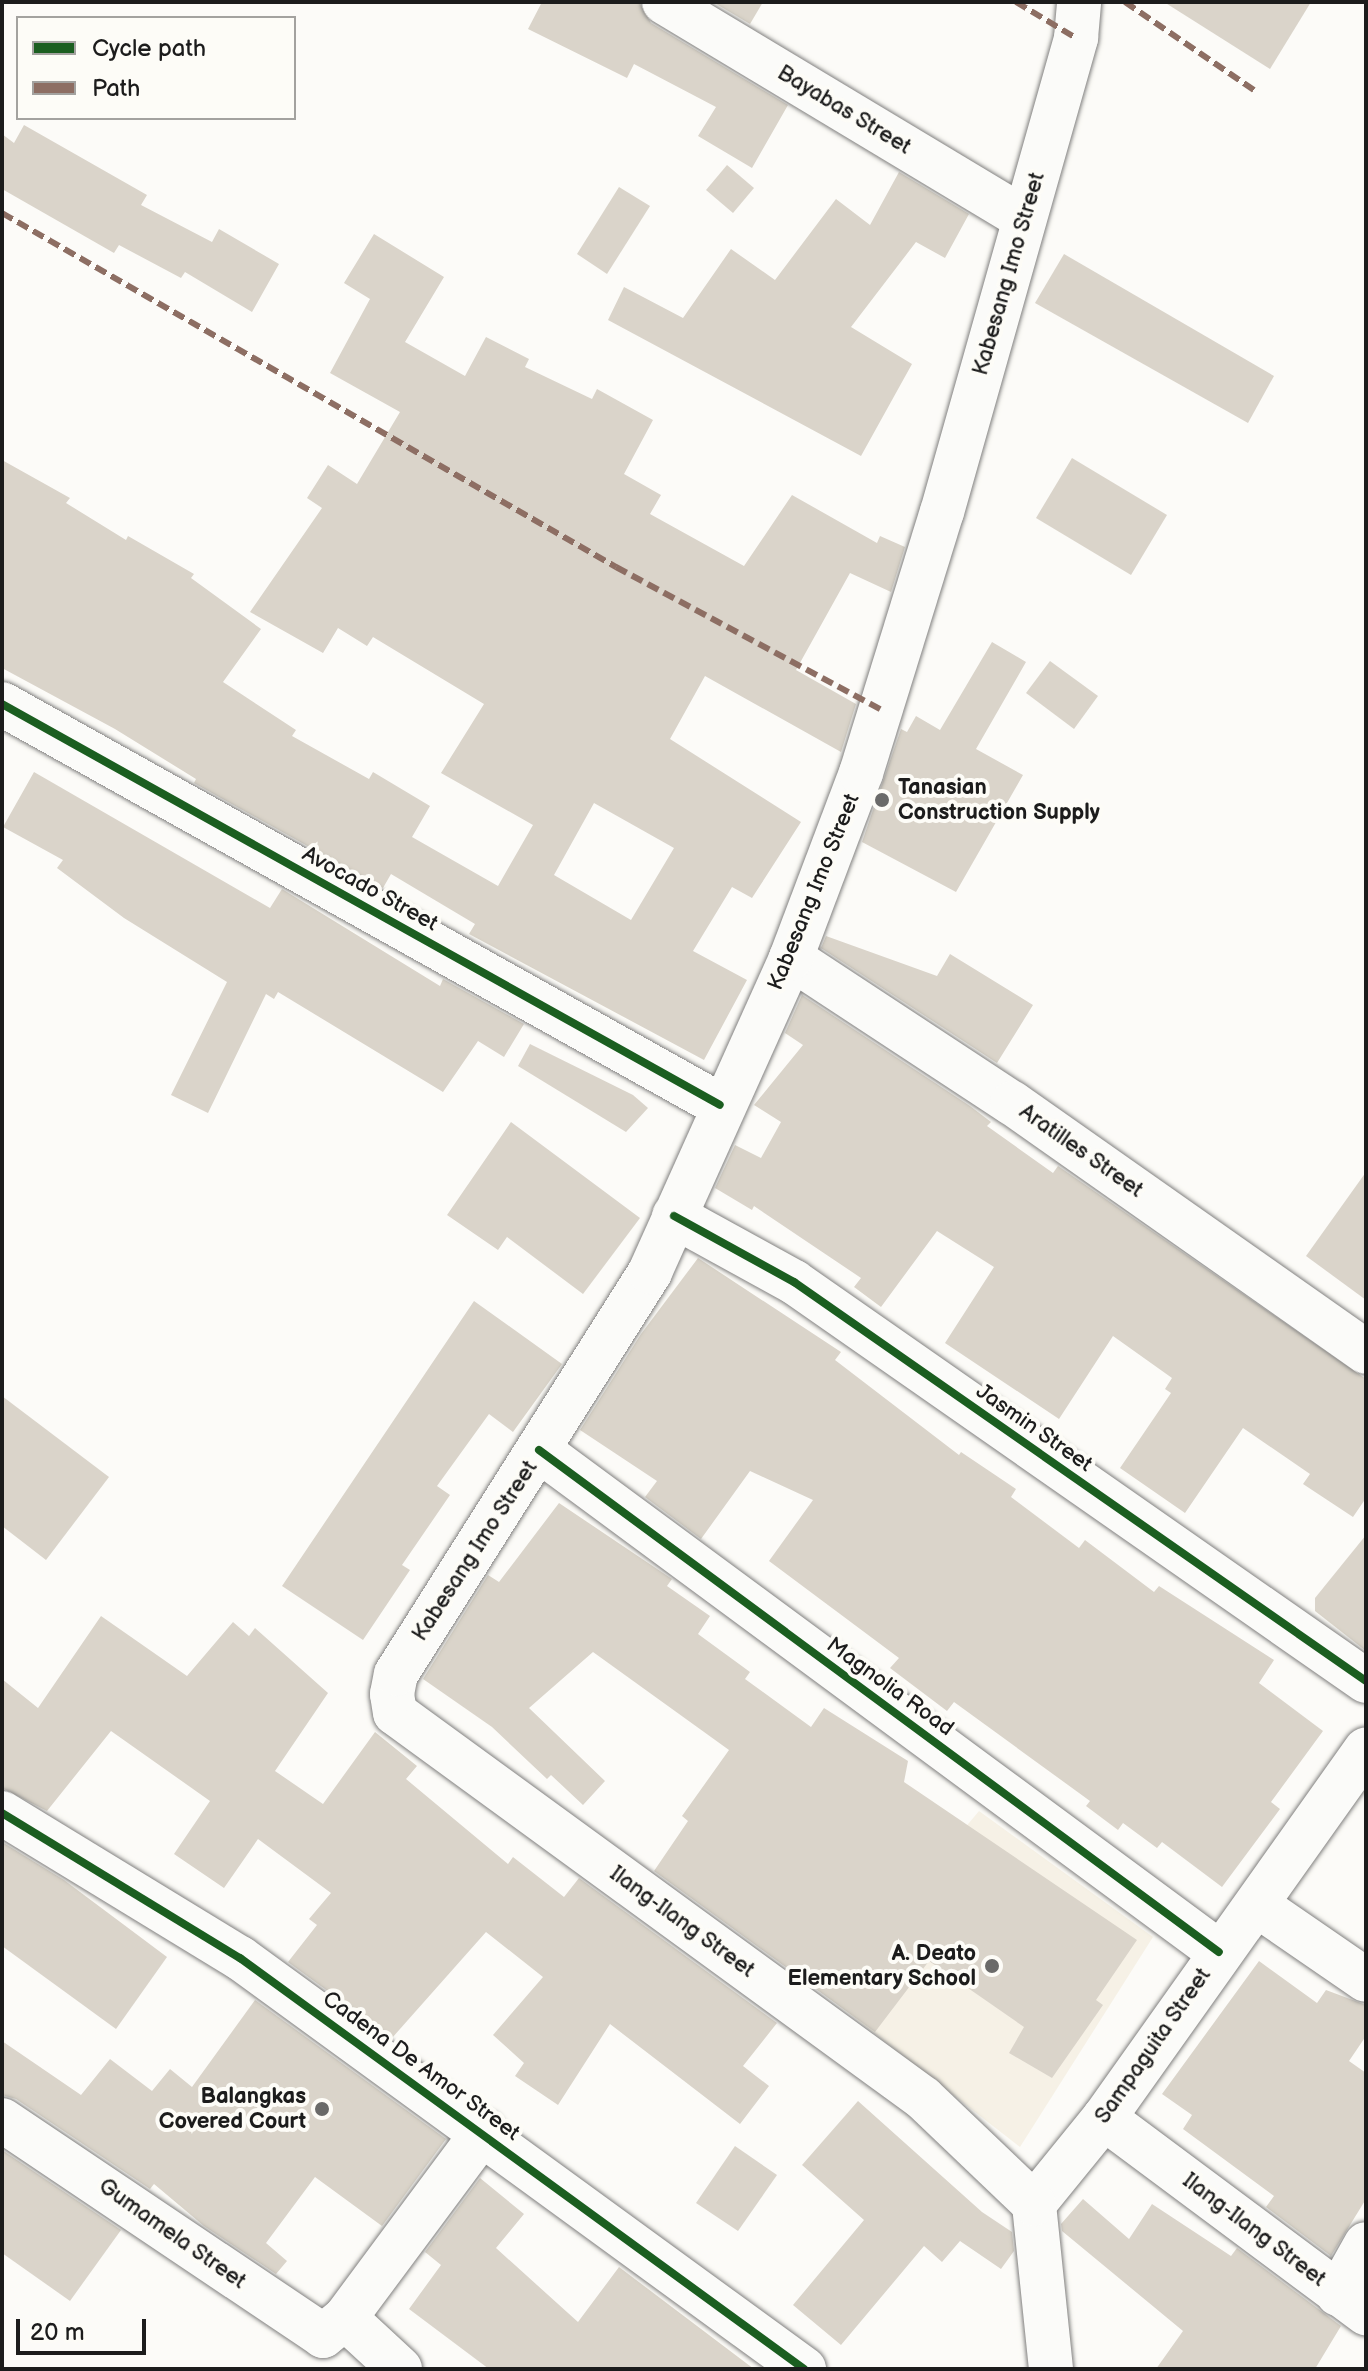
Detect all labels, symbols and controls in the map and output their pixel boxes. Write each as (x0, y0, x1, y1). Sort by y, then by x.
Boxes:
legend (16, 16, 296, 120)
text: Cycle path (92, 34, 206, 63)
street label: Bayabas Street (772, 60, 916, 160)
text: Path (92, 74, 140, 103)
street label: Kabesang Imo Street (967, 169, 1051, 379)
place label: Tanasian Construction Supply (898, 774, 1100, 826)
street label: Kabesang Imo Street (762, 790, 866, 994)
marker: Tanasian Construction Supply (873, 791, 891, 809)
street label: Avocado Street (297, 841, 443, 937)
street label: Aratilles Street (1014, 1099, 1148, 1203)
street label: Jasmin Street (971, 1378, 1097, 1478)
street label: Kabesang Imo Street (407, 1456, 543, 1646)
street label: Magnolia Road (821, 1632, 959, 1742)
street label: Ilang-Ilang Street (604, 1861, 760, 1983)
place label: A. Deato Elementary School (787, 1940, 976, 1992)
marker: A. Deato Elementary School (983, 1957, 1001, 1975)
street label: Sampaguita Street (1089, 1963, 1217, 2129)
street label: Cadena De Amor Street (317, 1985, 525, 2147)
place label: Balangkas Covered Court (159, 2083, 306, 2134)
marker: Balangkas Covered Court (313, 2100, 331, 2118)
street label: Ilang-Ilang Street (1177, 2168, 1331, 2292)
street label: Gumamela Street (93, 2173, 251, 2295)
scale bar (20, 2303, 150, 2353)
text: 20 m (30, 2318, 85, 2347)

